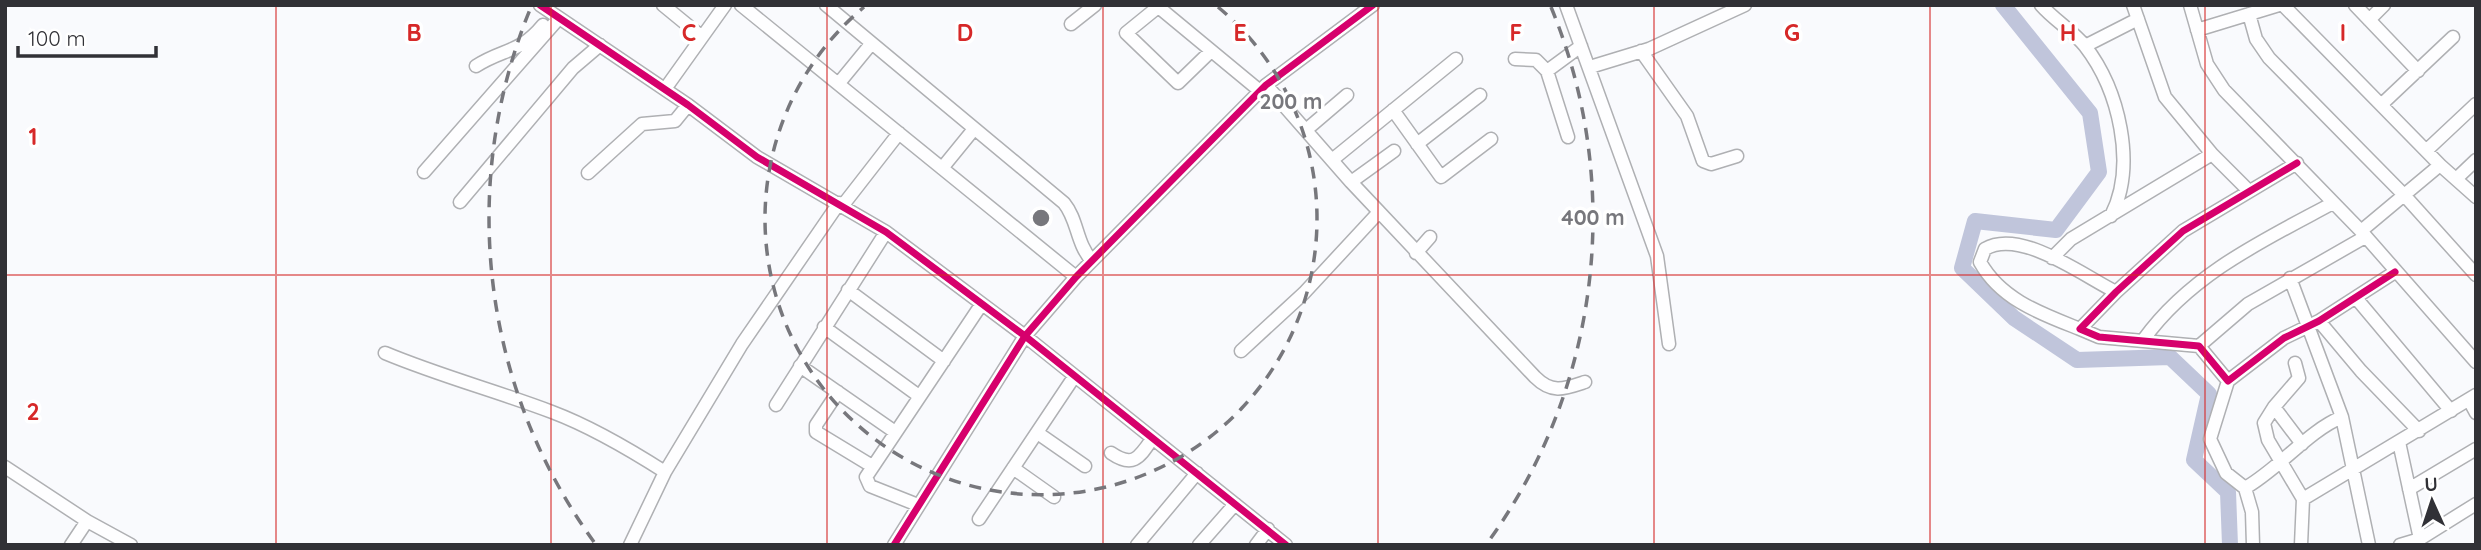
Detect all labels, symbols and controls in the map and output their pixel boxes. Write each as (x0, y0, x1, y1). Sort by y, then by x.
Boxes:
scale bar (18, 14, 156, 58)
text: B (406, 18, 422, 47)
text: C (682, 18, 696, 47)
text: D (957, 18, 973, 47)
text: E (1233, 18, 1247, 47)
text: F (1510, 18, 1522, 47)
text: G (1784, 18, 1800, 47)
text: H (2060, 18, 2076, 47)
text: I (2340, 18, 2346, 47)
text: 100 m (28, 25, 86, 51)
text: 200 m (1260, 88, 1322, 114)
text: 1 (29, 122, 37, 151)
text: 400 m (1561, 204, 1625, 230)
centre of rings (1029, 206, 1053, 230)
text: 2 (26, 397, 40, 426)
north arrow (2397, 466, 2467, 536)
text: U (2424, 472, 2438, 496)

